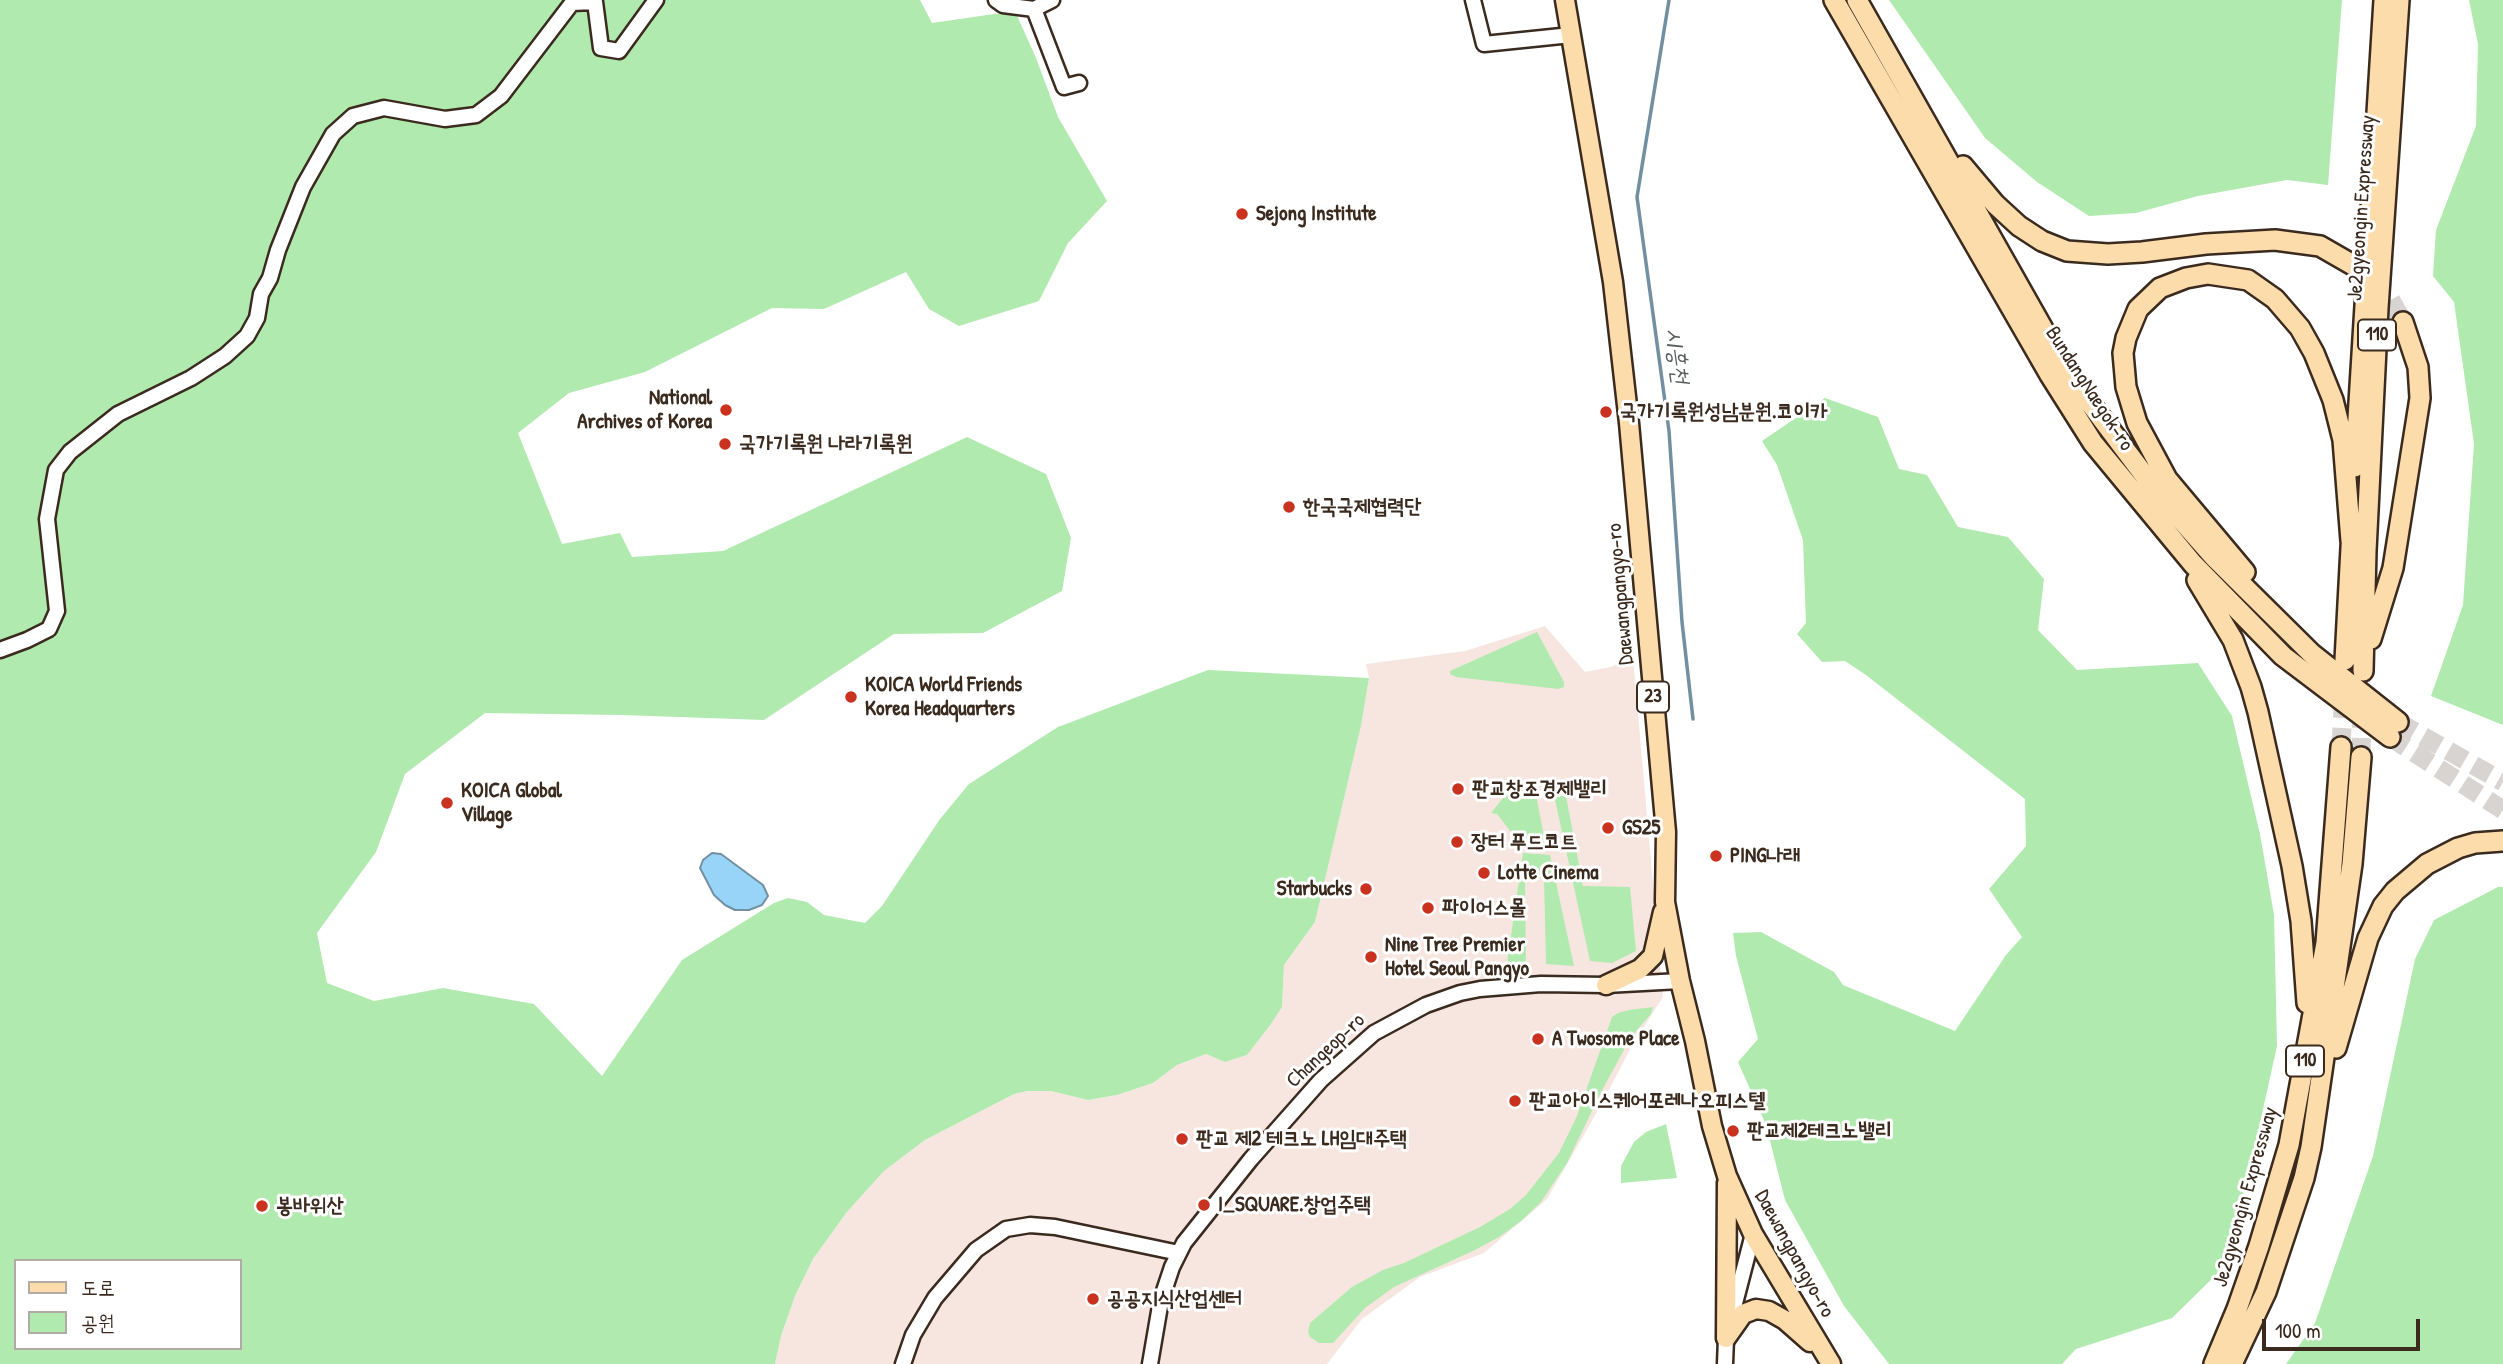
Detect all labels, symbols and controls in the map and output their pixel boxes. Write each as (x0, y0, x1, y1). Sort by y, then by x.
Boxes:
street label: Je2gyeongin Expressway (2343, 114, 2381, 302)
place label: Sejong Institute (1256, 201, 1377, 227)
marker: Sejong Institute (1234, 206, 1250, 222)
road number: 110 (2358, 320, 2396, 350)
street label: BundangNaegok-ro (2039, 322, 2139, 456)
water label: 시흥천 (1658, 327, 1694, 385)
place label: National Archives of Korea (577, 385, 712, 435)
place label: 국가기록원성남분원.코이카 (1620, 399, 1827, 425)
marker: National Archives of Korea (718, 402, 734, 418)
marker: 국가기록원성남분원.코이카 (1598, 404, 1614, 420)
place label: 국가기록원 나라기록원 (739, 431, 913, 457)
marker: 국가기록원 나라기록원 (717, 436, 733, 452)
place label: 한국국제협력단 (1303, 494, 1421, 520)
marker: 한국국제협력단 (1281, 499, 1297, 515)
street label: Daewangpangyo-ro (1602, 522, 1640, 666)
place label: KOICA World Friends Korea Headquarters (865, 672, 1022, 722)
road number: 23 (1637, 682, 1669, 712)
marker: KOICA World Friends Korea Headquarters (843, 689, 859, 705)
place label: 판교창조경제밸리 (1472, 776, 1607, 802)
place label: KOICA Global Village (461, 778, 562, 828)
marker: 판교창조경제밸리 (1450, 781, 1466, 797)
marker: KOICA Global Village (439, 795, 455, 811)
place label: GS25 (1622, 815, 1660, 841)
marker: GS25 (1600, 820, 1616, 836)
place label: 장터 푸드코트 (1471, 829, 1577, 855)
marker: 장터 푸드코트 (1449, 834, 1465, 850)
place label: PING나래 (1730, 843, 1800, 869)
marker: PING나래 (1708, 848, 1724, 864)
place label: Lotte Cinema (1498, 860, 1598, 886)
marker: Lotte Cinema (1476, 865, 1492, 881)
place label: Starbucks (1277, 876, 1352, 902)
marker: Starbucks (1358, 881, 1374, 897)
place label: 파이어스몰 (1442, 895, 1526, 921)
marker: 파이어스몰 (1420, 900, 1436, 916)
place label: Nine Tree Premier Hotel Seoul Pangyo (1385, 932, 1529, 982)
marker: Nine Tree Premier Hotel Seoul Pangyo (1363, 949, 1379, 965)
street label: Changeop-ro (1281, 1008, 1371, 1094)
place label: A Twosome Place (1552, 1026, 1680, 1052)
marker: A Twosome Place (1530, 1031, 1546, 1047)
road number: 110 (2286, 1046, 2324, 1077)
place label: 판교아이스퀘어포레나오피스텔 (1529, 1088, 1766, 1114)
marker: 판교아이스퀘어포레나오피스텔 (1507, 1093, 1523, 1109)
street label: Je2gyeongin Expressway (2208, 1104, 2284, 1290)
place label: 판교제2테크노밸리 (1747, 1118, 1892, 1144)
marker: 판교제2테크노밸리 (1725, 1123, 1741, 1139)
place label: 판교 제2 테크노 LH임대주택 (1196, 1126, 1407, 1152)
marker: 판교 제2 테크노 LH임대주택 (1174, 1131, 1190, 1147)
street label: Daewangpangyo-ro (1749, 1186, 1839, 1322)
place label: I_SQUARE.창업주택 (1218, 1192, 1371, 1218)
place label: 봉바위산 (276, 1193, 344, 1219)
marker: I_SQUARE.창업주택 (1196, 1197, 1212, 1213)
marker: 봉바위산 (254, 1198, 270, 1214)
legend (14, 1259, 242, 1350)
text: 도로 (81, 1273, 115, 1302)
place label: 공공지식산업센터 (1107, 1286, 1242, 1312)
marker: 공공지식산업센터 (1085, 1291, 1101, 1307)
scale bar (2265, 1304, 2422, 1348)
text: 공원 (81, 1308, 115, 1337)
text: 100 m (2275, 1316, 2321, 1345)

